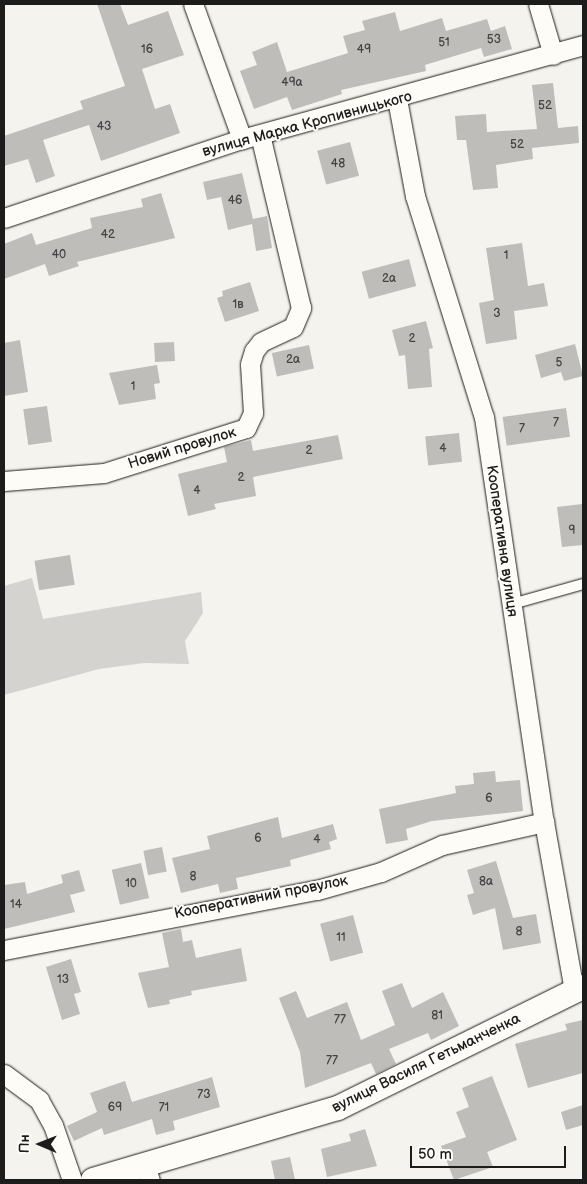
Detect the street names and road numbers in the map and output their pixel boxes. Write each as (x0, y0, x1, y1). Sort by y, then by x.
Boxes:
street label: вулиця Марка Кропивницького (200, 87, 414, 161)
street label: Новий провулок (126, 423, 238, 473)
street label: Кооперативна вулиця (482, 464, 522, 618)
street label: Кооперативний провулок (173, 871, 349, 923)
street label: вулиця Василя Гетьманченка (329, 1009, 523, 1117)

